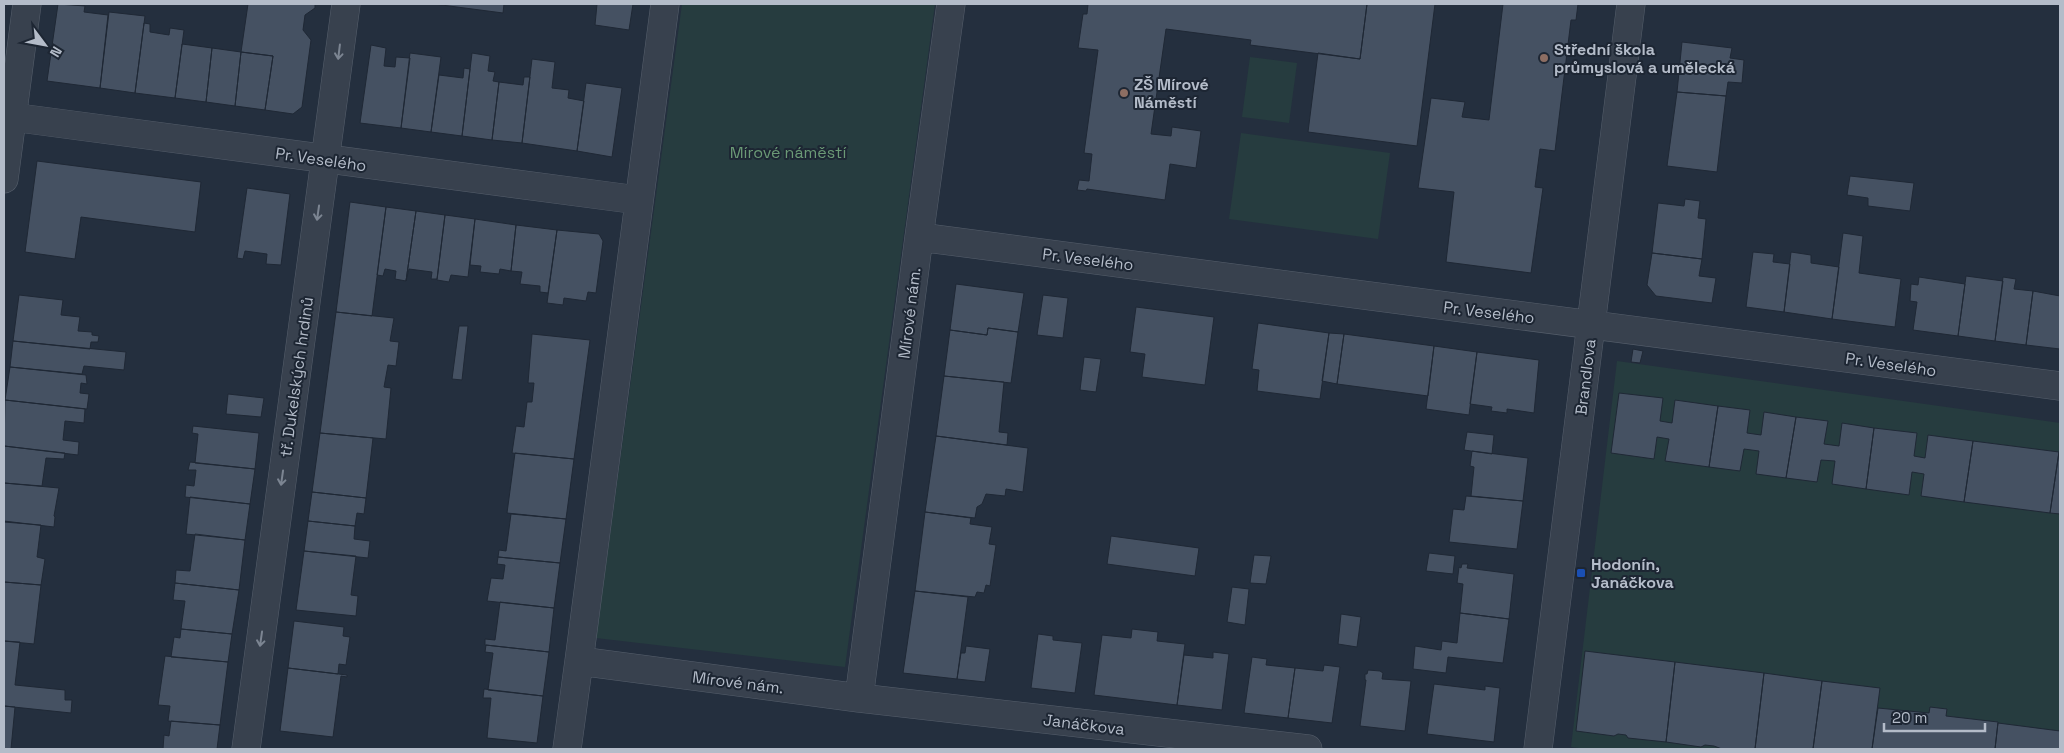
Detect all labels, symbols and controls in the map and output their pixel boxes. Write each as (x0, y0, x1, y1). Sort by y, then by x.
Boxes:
north arrow (20, 20, 70, 70)
place label: Střední škola průmyslová a umělecká (1554, 39, 1735, 78)
text: N (46, 43, 66, 61)
one-way arrow (334, 44, 344, 60)
marker: Střední škola průmyslová a umělecká (1538, 52, 1550, 64)
place label: ZŠ Mírové Náměstí (1134, 74, 1209, 113)
marker: ZŠ Mírové Náměstí (1118, 87, 1130, 99)
park label: Mírové náměstí (730, 142, 846, 163)
street label: Pr. Veselého (274, 143, 368, 176)
one-way arrow (313, 205, 323, 221)
street label: Pr. Veselého (1041, 243, 1135, 276)
street label: Mírové nám. (893, 266, 926, 360)
street label: tř. Dukelských hrdinů (275, 296, 318, 459)
street label: Pr. Veselého (1442, 296, 1536, 329)
street label: Brandlova (1570, 338, 1601, 416)
street label: Pr. Veselého (1844, 348, 1938, 381)
one-way arrow (277, 470, 287, 486)
place label: Hodonín, Janáčkova (1591, 554, 1674, 593)
marker: Hodonín, Janáčkova (1575, 567, 1587, 579)
one-way arrow (255, 631, 265, 647)
street label: Mírové nám. (691, 666, 785, 699)
scale bar (1884, 700, 1985, 732)
text: 20 m (1892, 708, 1927, 727)
street label: Janáčkova (1042, 709, 1126, 740)

